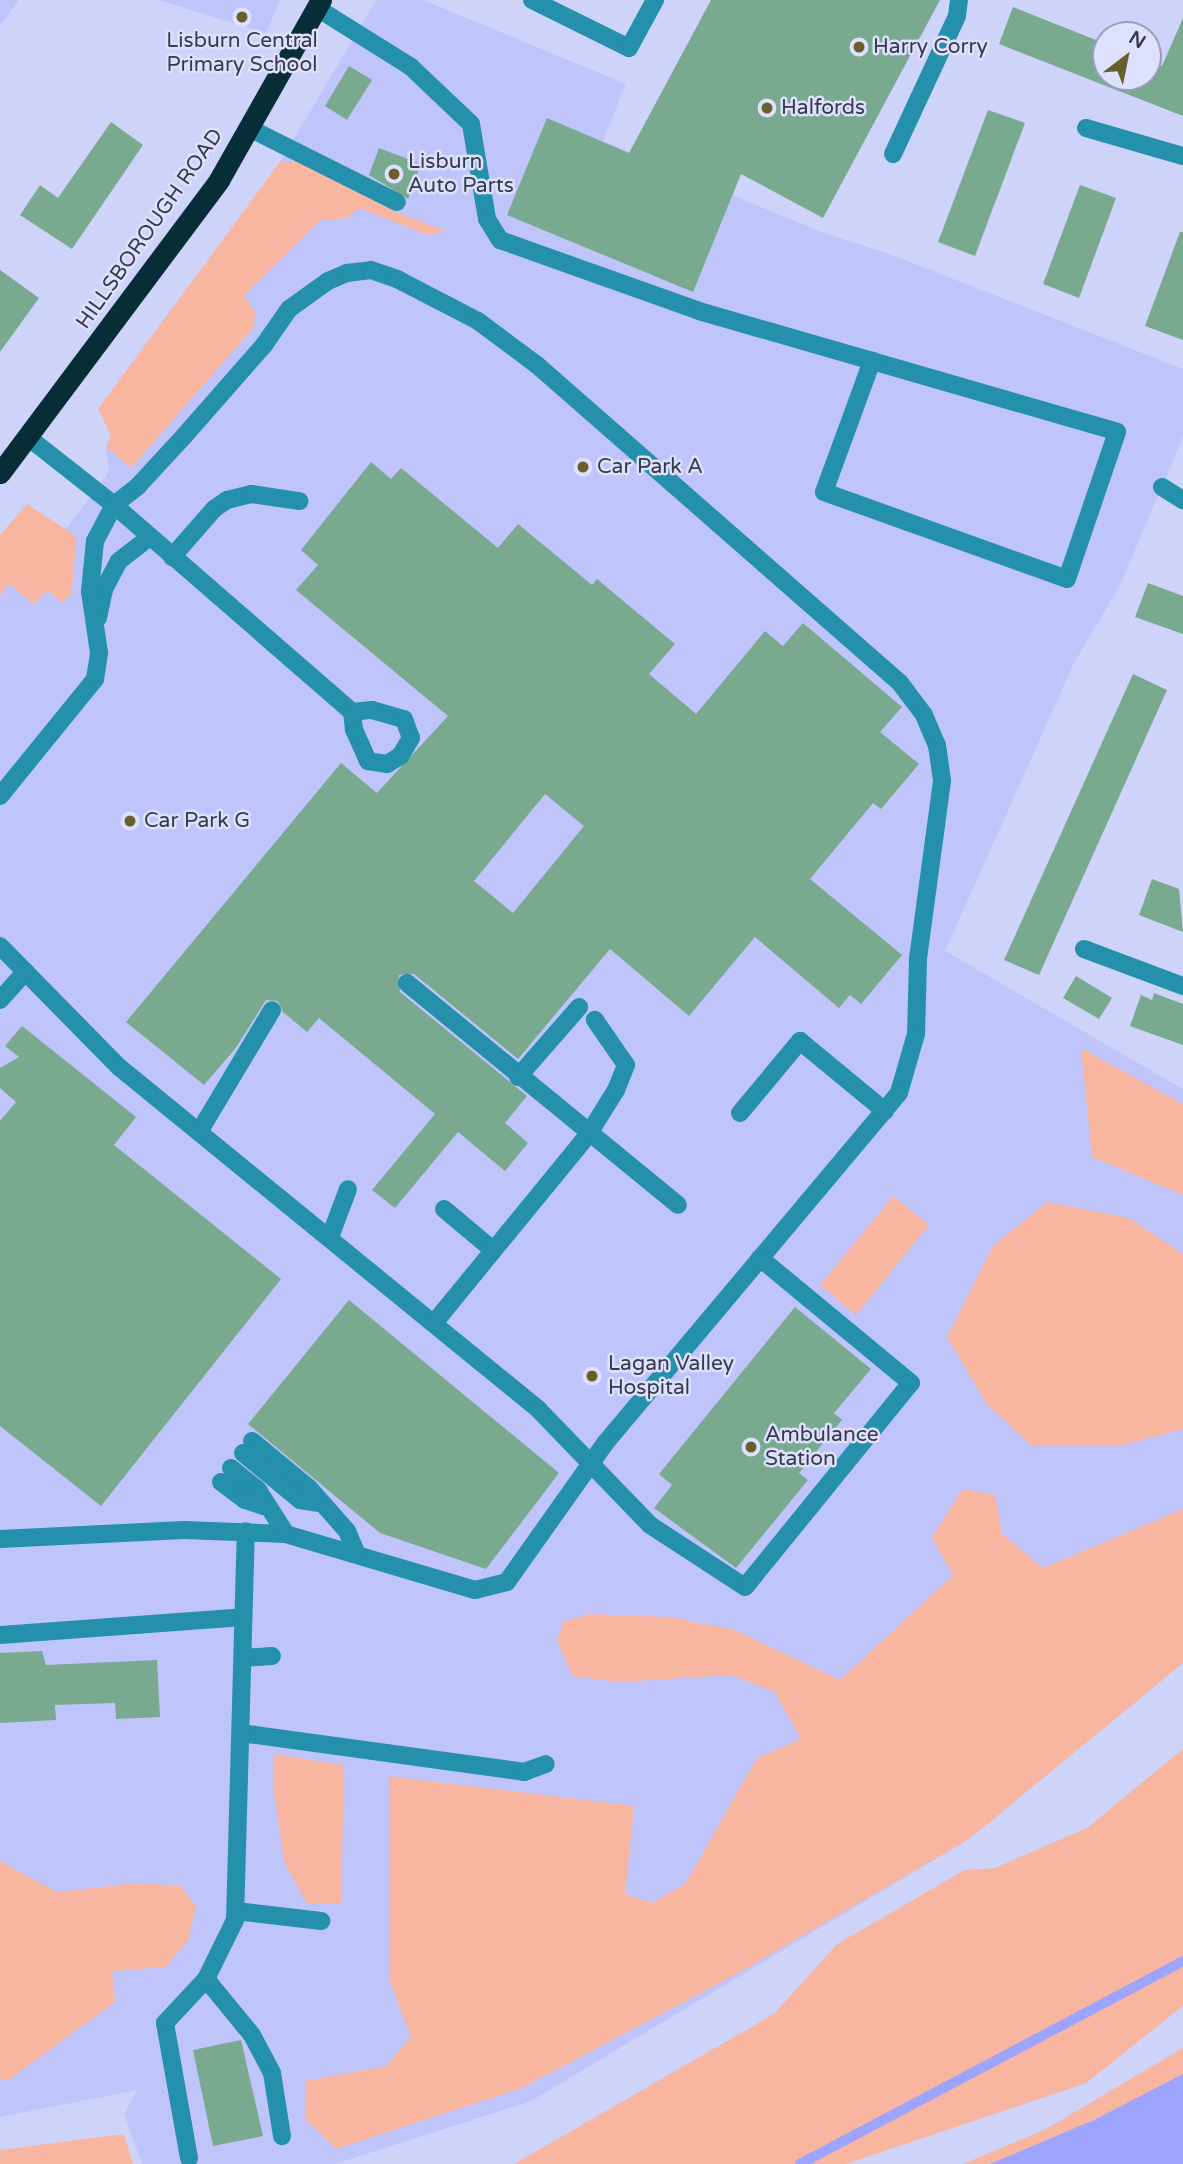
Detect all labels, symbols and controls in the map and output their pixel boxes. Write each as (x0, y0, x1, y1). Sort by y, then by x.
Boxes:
marker: Lisburn Central Primary School (234, 9, 250, 25)
north arrow (1092, 21, 1162, 91)
text: N (1125, 27, 1149, 53)
place label: Lisburn Central Primary School (166, 28, 318, 78)
place label: Harry Corry (873, 34, 988, 60)
marker: Harry Corry (851, 39, 867, 55)
place label: Halfords (781, 95, 865, 121)
marker: Halfords (759, 100, 775, 116)
street label: HILLSBOROUGH ROAD (71, 124, 229, 334)
place label: Lisburn Auto Parts (408, 149, 514, 199)
marker: Lisburn Auto Parts (386, 166, 402, 182)
place label: Car Park A (597, 454, 703, 480)
marker: Car Park A (575, 459, 591, 475)
place label: Car Park G (144, 808, 250, 834)
marker: Car Park G (122, 813, 138, 829)
place label: Lagan Valley Hospital (608, 1351, 734, 1401)
marker: Lagan Valley Hospital (582, 1366, 602, 1386)
place label: Ambulance Station (765, 1422, 879, 1472)
marker: Ambulance Station (743, 1439, 759, 1455)

